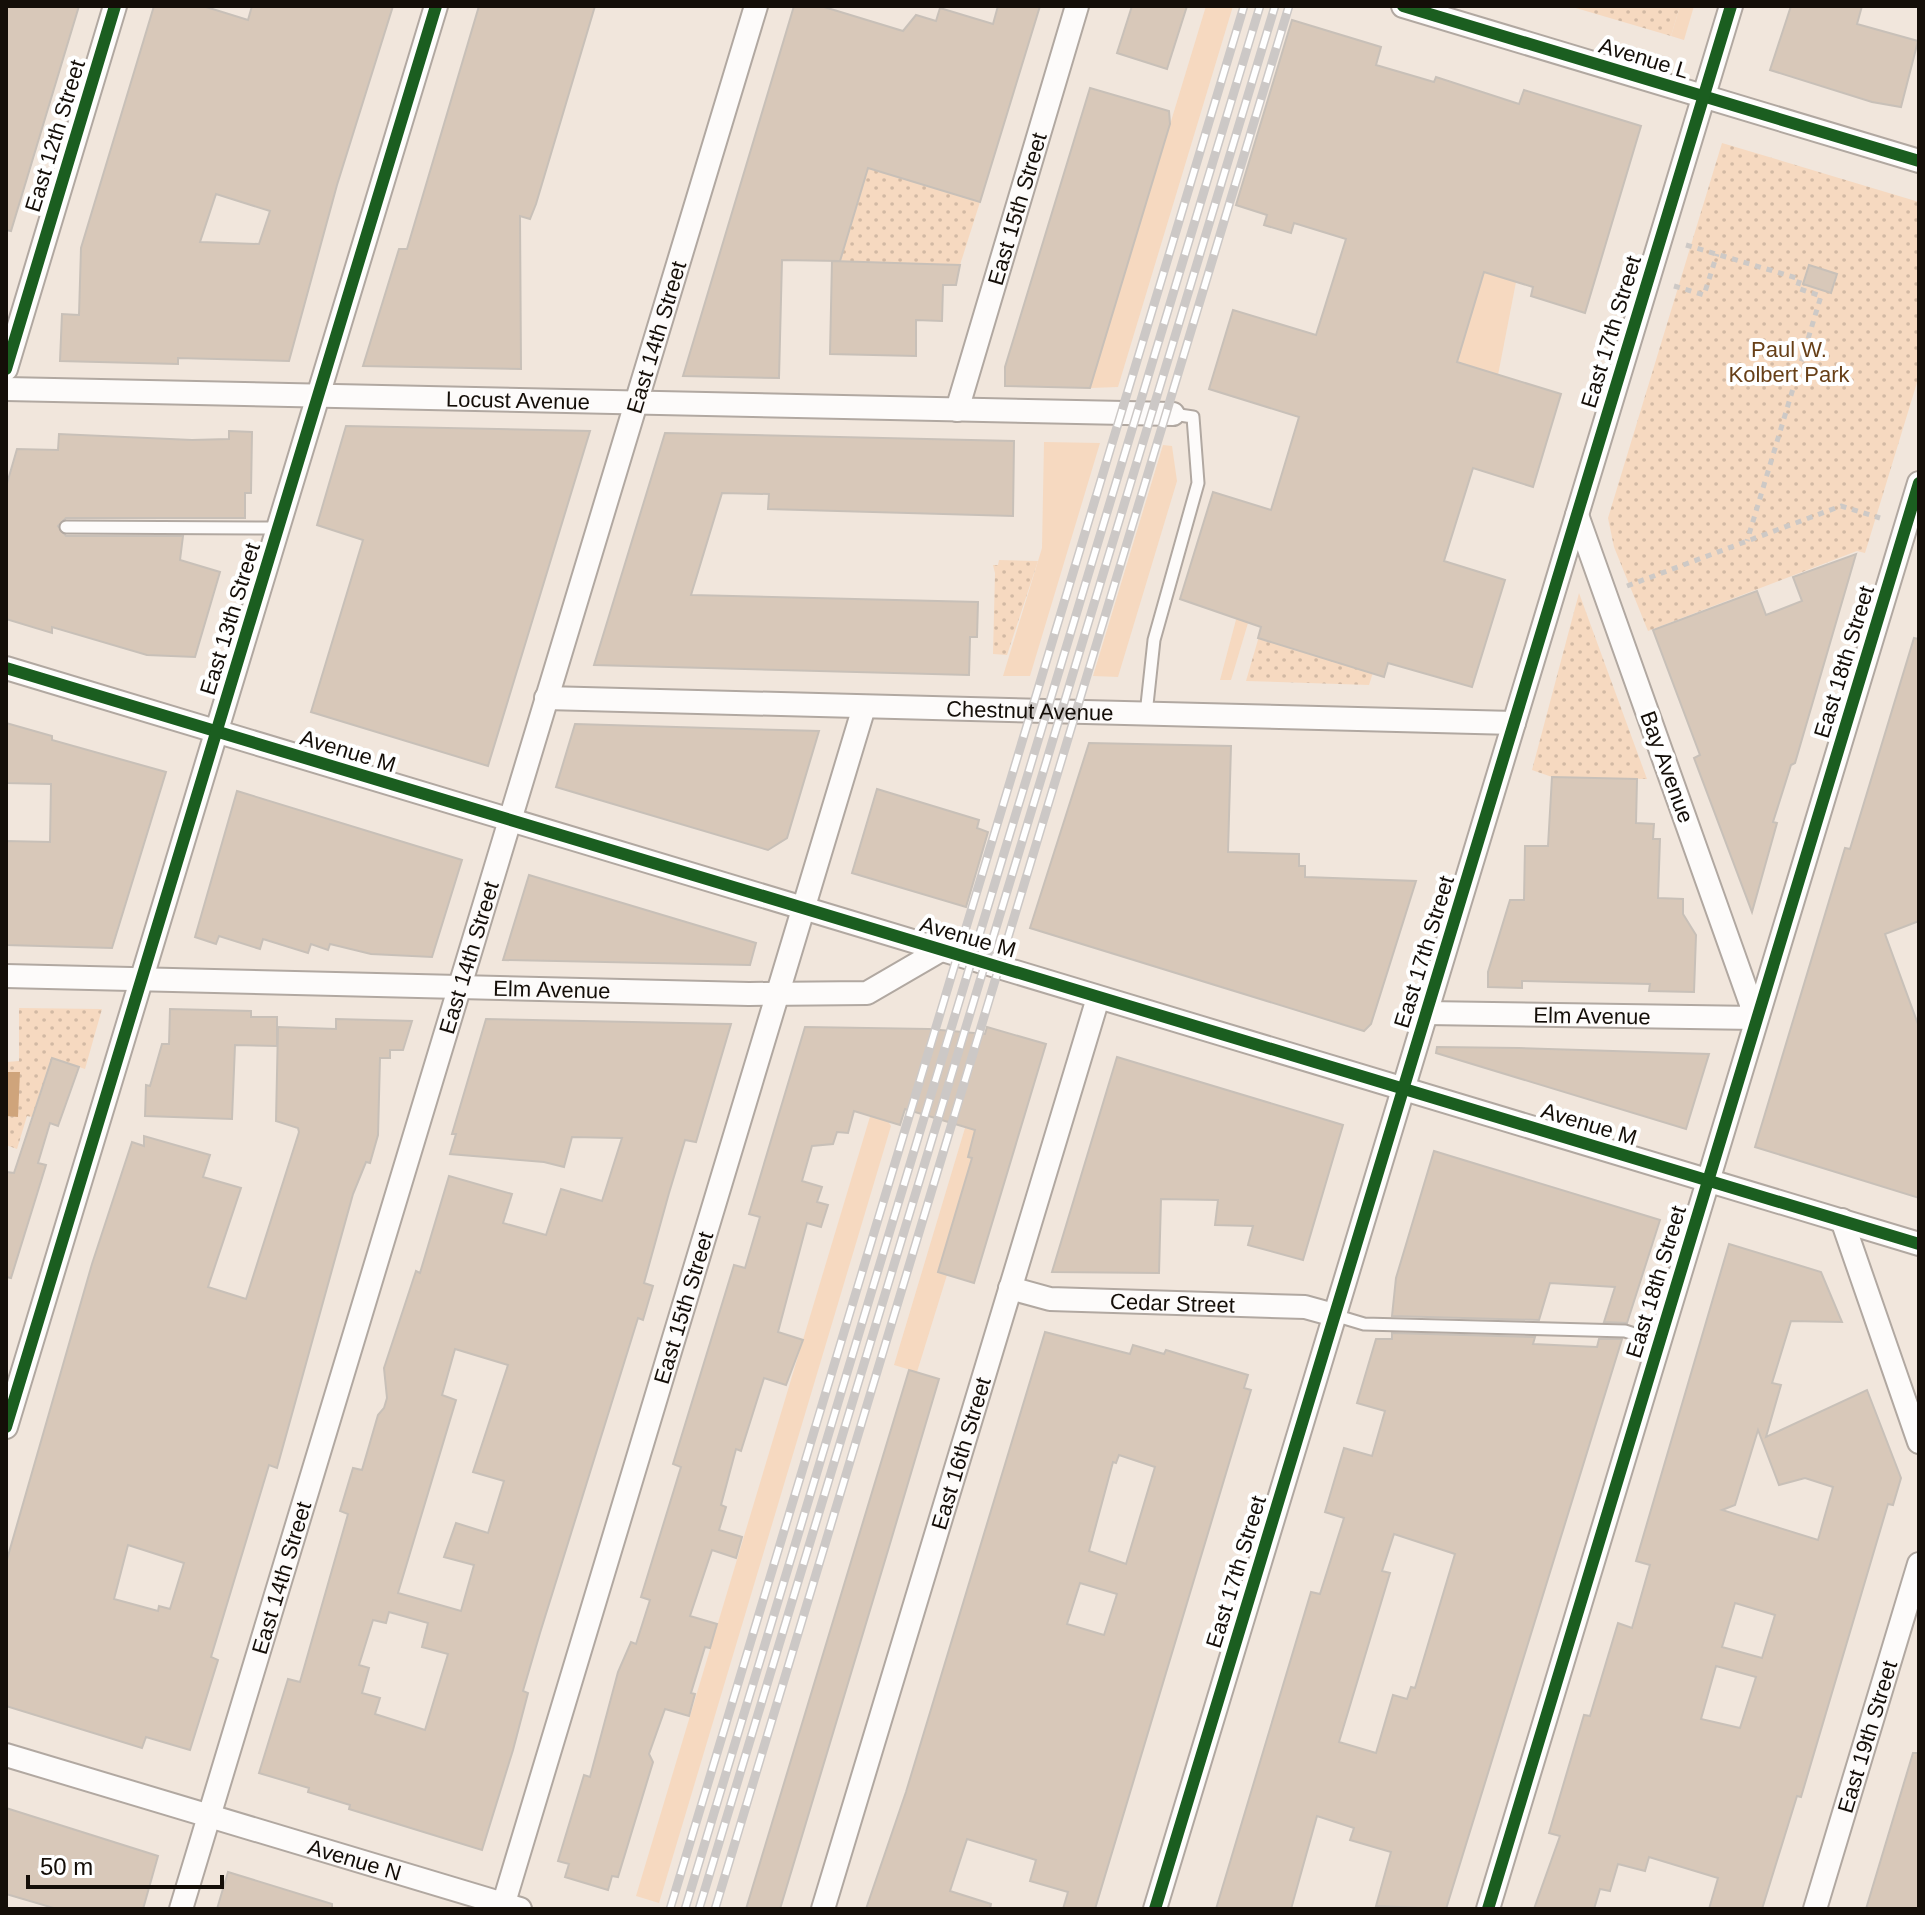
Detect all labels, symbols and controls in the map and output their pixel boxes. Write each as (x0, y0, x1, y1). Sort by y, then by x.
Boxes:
street label: Avenue L (1596, 33, 1692, 83)
street label: East 12th Street (20, 57, 90, 215)
street label: East 15th Street (982, 129, 1051, 288)
street label: East 17th Street (1576, 253, 1646, 411)
street label: East 14th Street (621, 258, 691, 416)
park label: Paul W. Kolbert Park (1728, 337, 1851, 387)
street label: Locust Avenue (446, 386, 590, 414)
street label: East 13th Street (195, 540, 265, 698)
street label: East 18th Street (1809, 583, 1879, 741)
street label: Chestnut Avenue (946, 696, 1114, 725)
street label: Bay Avenue (1635, 708, 1699, 826)
street label: Avenue M (297, 725, 399, 777)
street label: East 17th Street (1389, 873, 1459, 1031)
street label: East 14th Street (434, 878, 503, 1037)
street label: Avenue M (917, 911, 1019, 963)
street label: Elm Avenue (493, 975, 611, 1003)
street label: Elm Avenue (1533, 1002, 1651, 1029)
street label: Avenue M (1538, 1098, 1640, 1150)
street label: East 18th Street (1621, 1203, 1691, 1361)
street label: East 15th Street (648, 1228, 718, 1387)
street label: Cedar Street (1110, 1288, 1235, 1317)
street label: East 16th Street (926, 1374, 995, 1533)
street label: East 17th Street (1201, 1493, 1271, 1651)
street label: East 14th Street (246, 1499, 316, 1657)
street label: East 19th Street (1832, 1657, 1902, 1816)
street label: Avenue N (305, 1834, 404, 1885)
scale bar (28, 1839, 222, 1889)
text: 50 m (40, 1853, 93, 1880)

